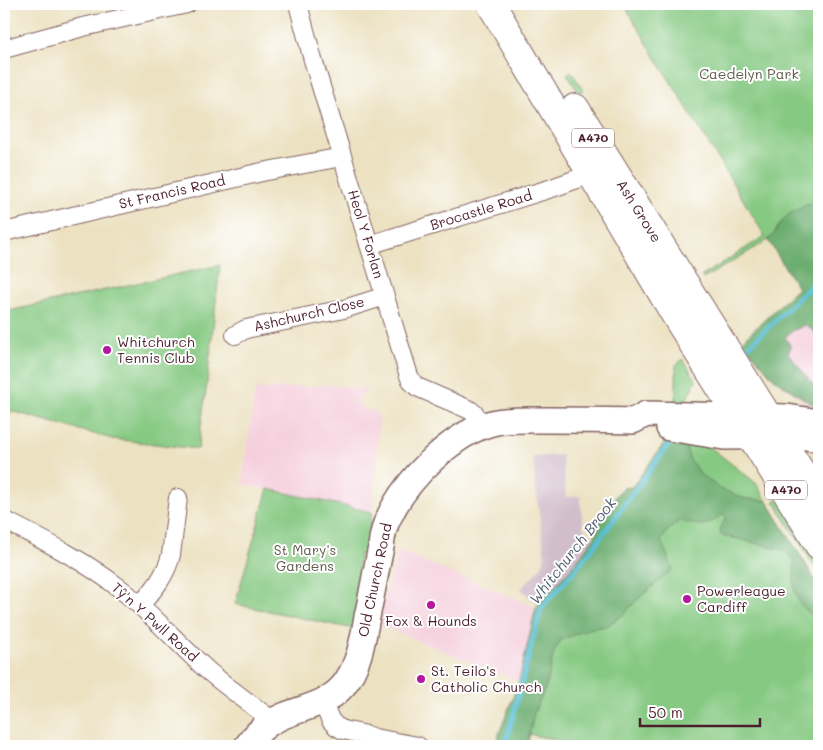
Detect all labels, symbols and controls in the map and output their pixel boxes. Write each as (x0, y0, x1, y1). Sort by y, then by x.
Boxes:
park label: Caedelyn Park (699, 64, 799, 83)
road number: A470 (572, 128, 614, 148)
street label: St Francis Road (117, 170, 227, 213)
street label: Ash Grove (613, 176, 666, 246)
street label: Brocastle Road (428, 185, 534, 234)
street label: Heol Y Forlan (344, 187, 389, 281)
street label: Ashchurch Close (252, 292, 366, 335)
place label: Whitchurch Tennis Club (117, 332, 195, 367)
marker: Whitchurch Tennis Club (101, 344, 113, 356)
road number: A470 (765, 480, 807, 500)
water label: Whitchurch Brook (524, 492, 621, 608)
street label: Old Church Road (353, 521, 396, 639)
park label: St Mary's Gardens (274, 540, 336, 575)
street label: Tŷ'n Y Pwll Road (108, 578, 203, 666)
place label: Powerleague Cardiff (697, 581, 786, 616)
marker: Powerleague Cardiff (681, 593, 693, 605)
marker: Fox & Hounds (425, 599, 437, 611)
place label: Fox & Hounds (385, 611, 477, 630)
place label: St. Teilo's Catholic Church (431, 661, 541, 696)
marker: St. Teilo's Catholic Church (415, 673, 427, 685)
scale bar (640, 695, 760, 727)
text: 50 m (648, 702, 683, 722)

